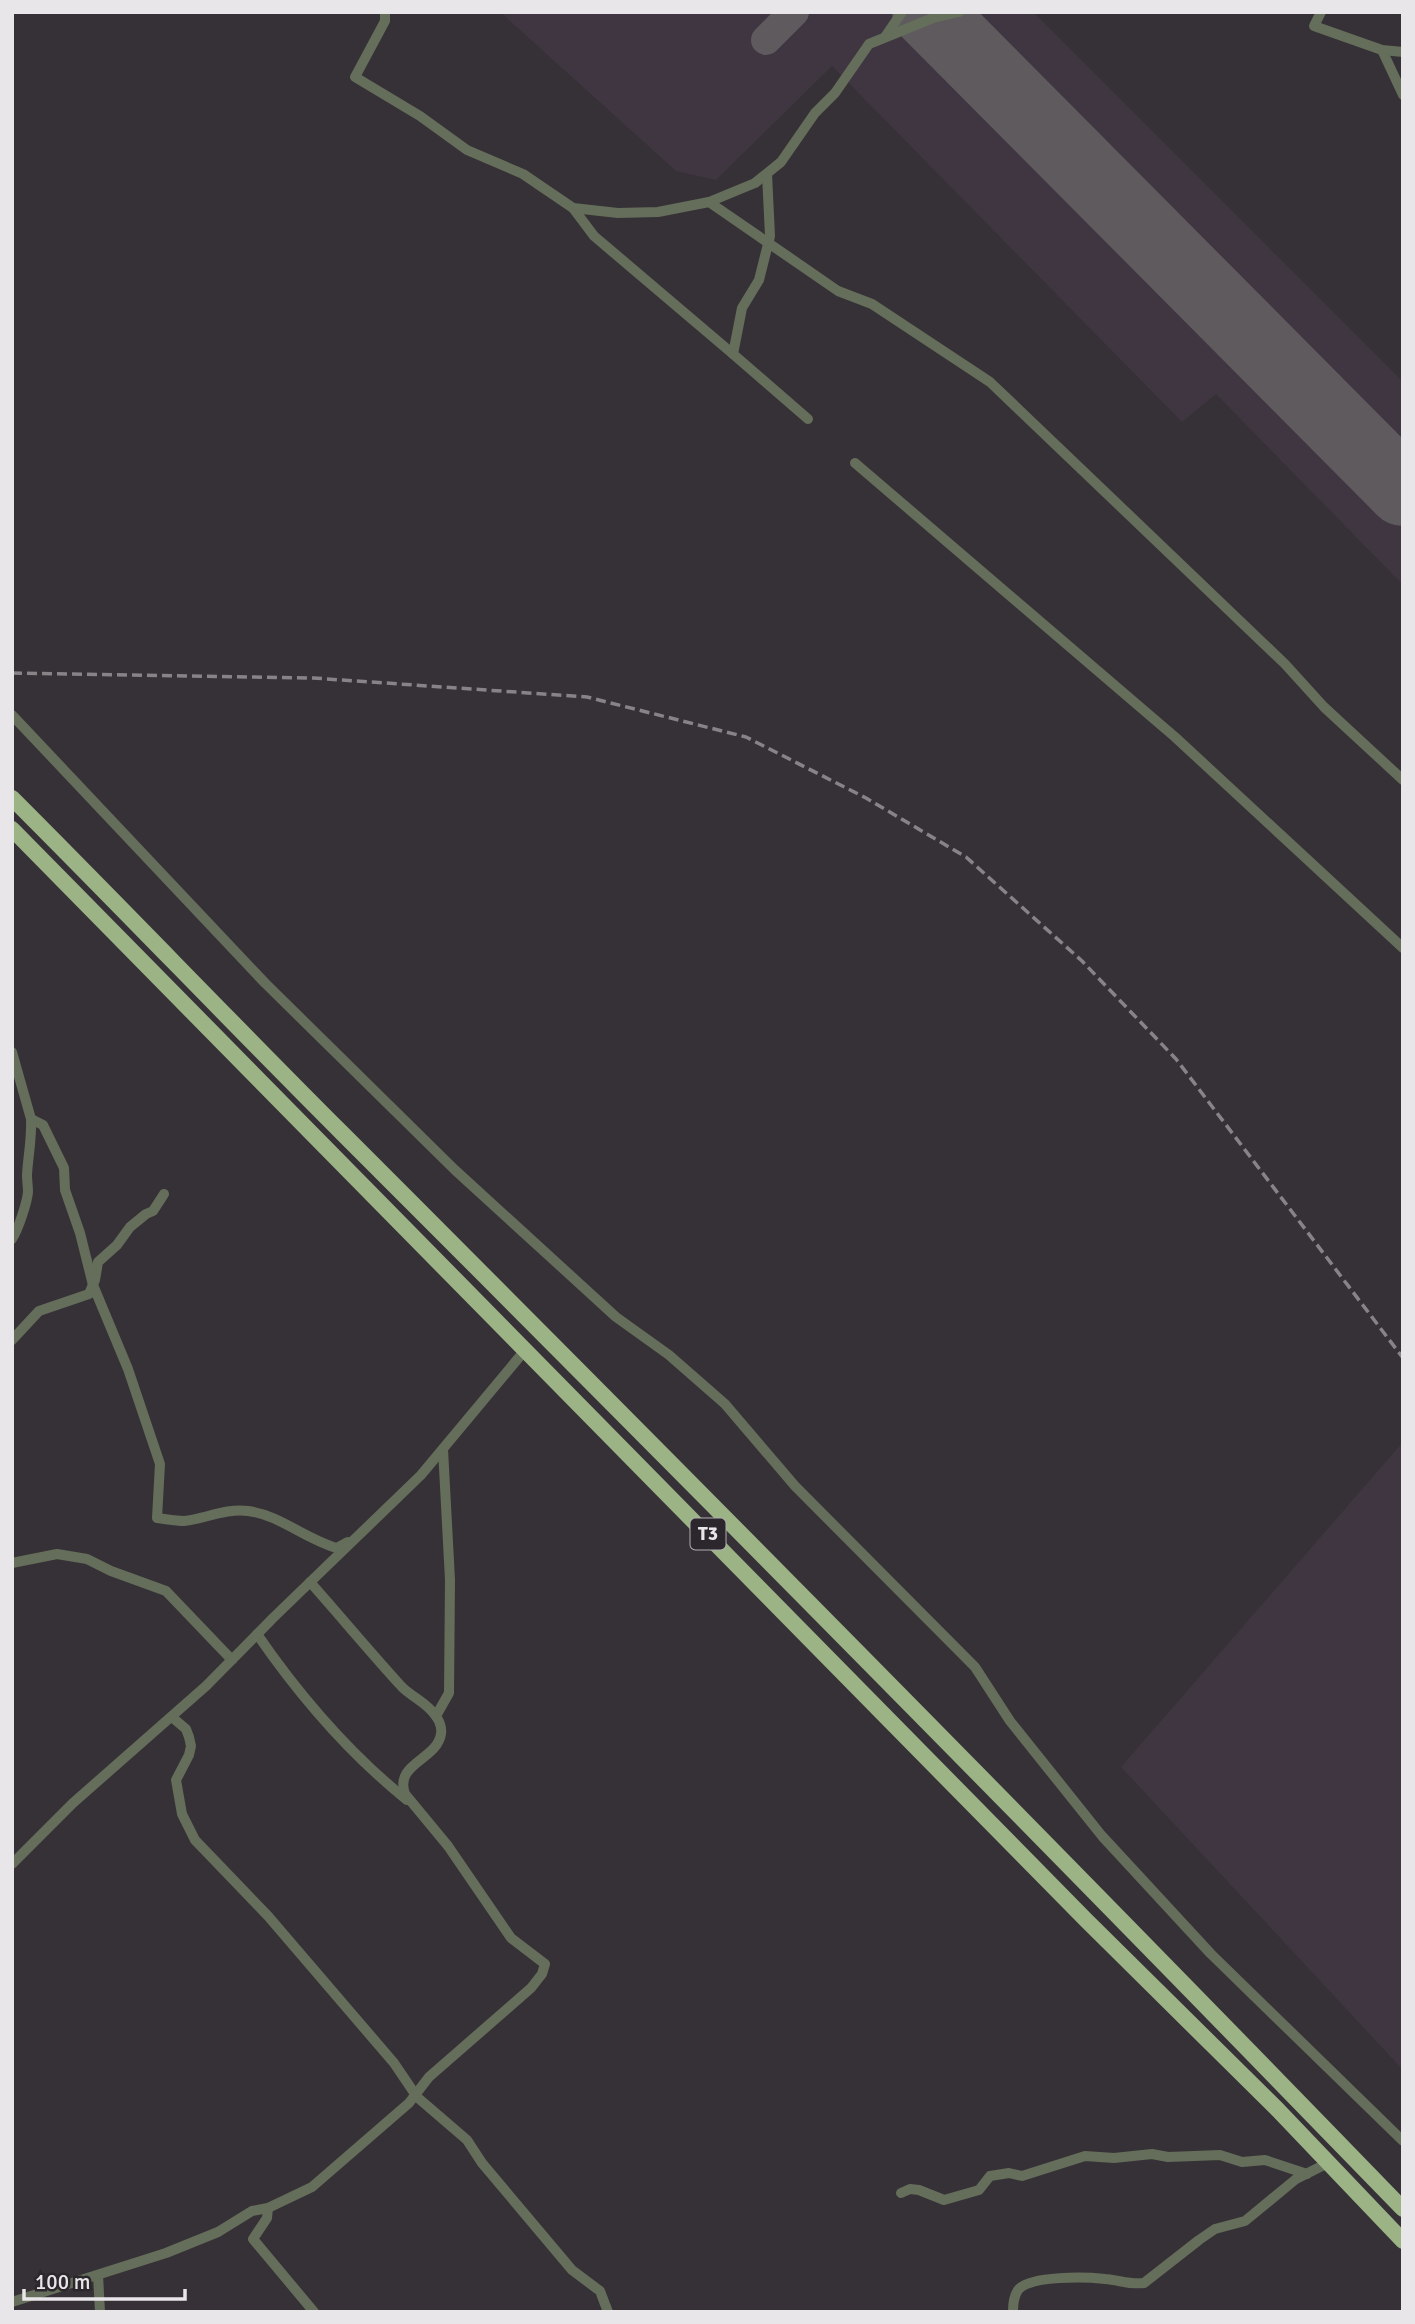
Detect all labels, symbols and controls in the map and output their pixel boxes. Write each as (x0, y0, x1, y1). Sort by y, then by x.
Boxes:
road number: T3 (690, 1518, 726, 1550)
scale bar (24, 2258, 186, 2302)
text: 100 m (35, 2269, 90, 2295)

